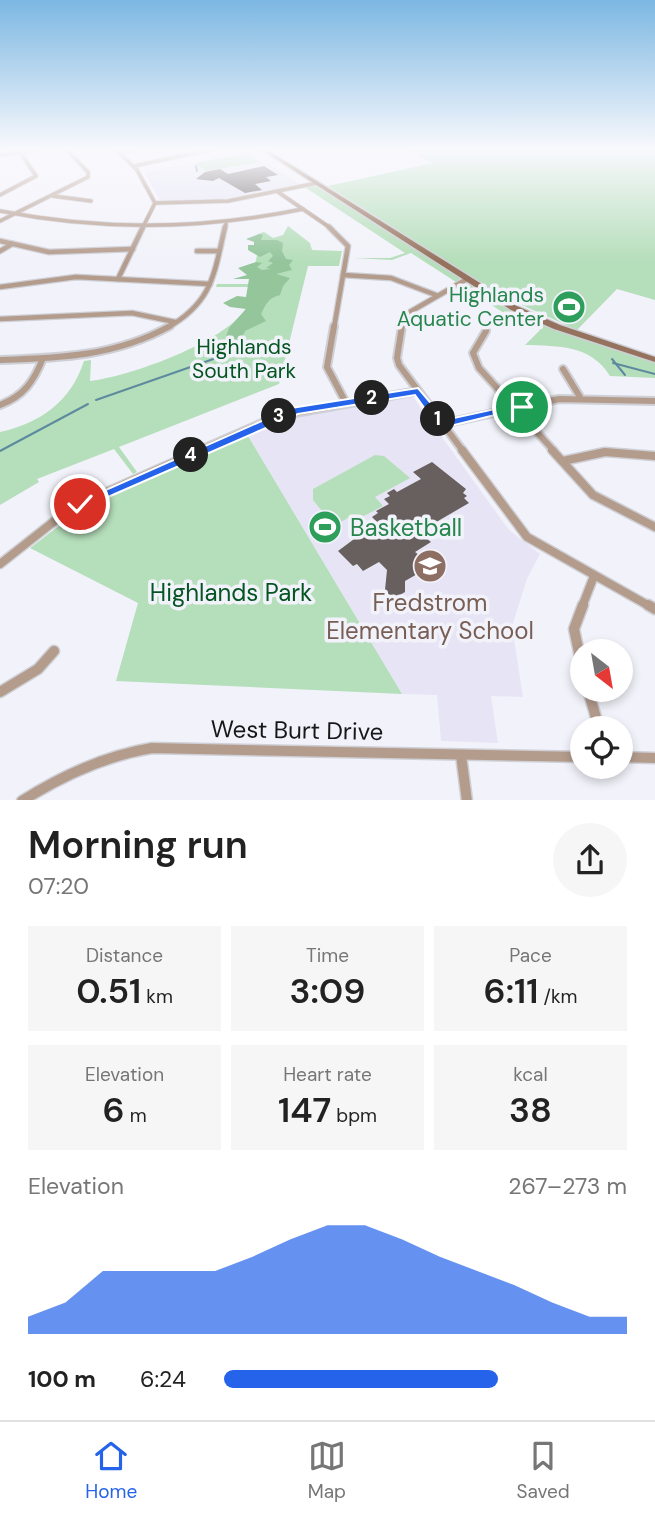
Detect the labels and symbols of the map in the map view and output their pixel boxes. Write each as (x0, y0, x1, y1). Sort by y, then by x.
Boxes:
place label: Highlands Aquatic Center (397, 281, 544, 333)
sports icon: Highlands Aquatic Center (550, 288, 588, 326)
park label: Highlands South Park (192, 333, 296, 385)
pin (492, 377, 552, 437)
pin: 2 (354, 380, 390, 416)
pin: 3 (262, 398, 296, 434)
pin: 1 (420, 402, 456, 436)
pin: 4 (174, 438, 208, 472)
pin (50, 474, 110, 534)
sports icon: Basketball (306, 508, 344, 546)
place label: Basketball (350, 512, 462, 543)
school or university icon: Fredstrom Elementary School (411, 547, 449, 585)
park label: Highlands Park (150, 577, 312, 608)
place label: Fredstrom Elementary School (326, 587, 534, 646)
north arrow (570, 639, 634, 702)
street label: West Burt Drive (210, 713, 384, 747)

